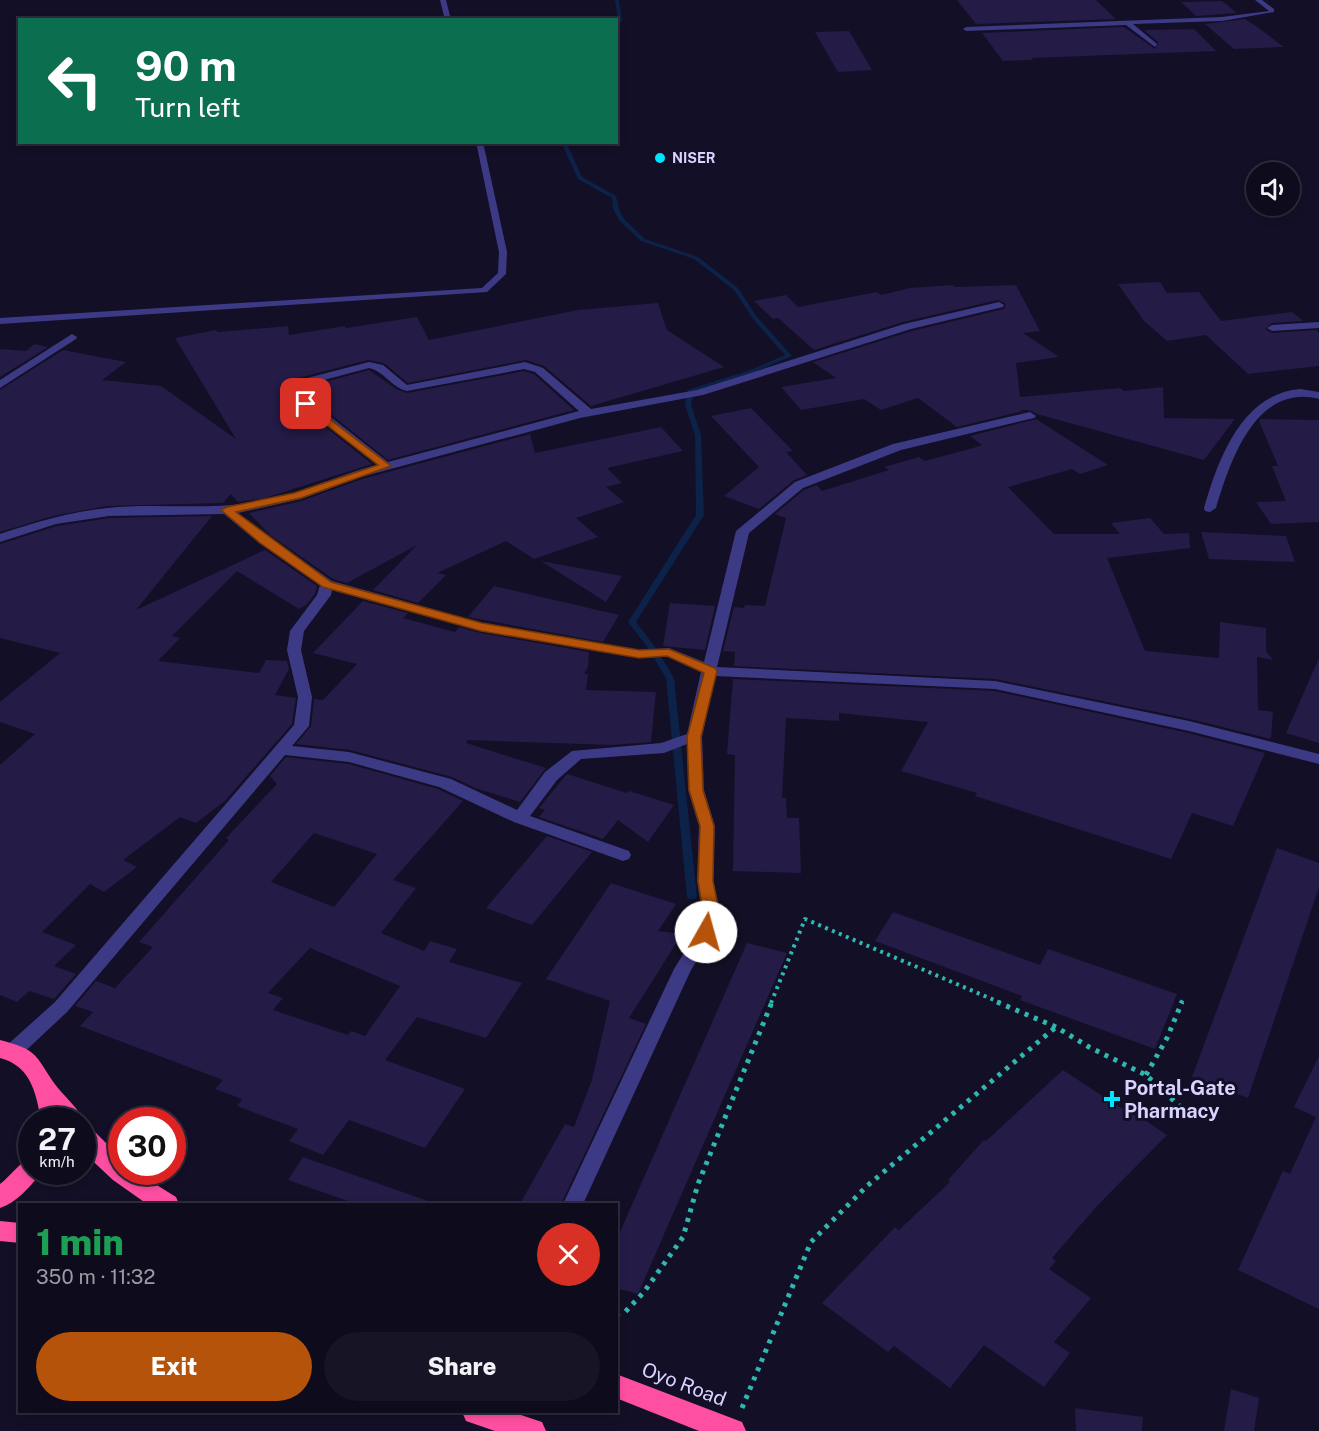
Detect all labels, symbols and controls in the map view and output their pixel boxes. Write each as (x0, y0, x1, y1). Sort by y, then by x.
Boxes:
text: 90 m (135, 41, 237, 90)
icon: left (36, 42, 114, 120)
text: Turn left (135, 91, 241, 123)
place label: NISER (672, 150, 716, 166)
marker: NISER (653, 151, 667, 165)
map controls (1246, 162, 1300, 216)
button: sound (1246, 162, 1300, 216)
pin (280, 378, 331, 429)
icon: arrive (289, 387, 322, 420)
position arrow (674, 900, 738, 964)
place label: Portal-Gate Pharmacy (1124, 1076, 1236, 1123)
marker: Portal-Gate Pharmacy (1105, 1092, 1119, 1106)
speed limit sign: 30 (108, 1107, 186, 1185)
text: 27 (38, 1121, 76, 1157)
text: km/h (39, 1153, 75, 1170)
text: 1 min (36, 1221, 124, 1263)
button: close (537, 1223, 600, 1286)
text: 350 m · 11:32 (36, 1265, 155, 1289)
button: Exit (36, 1332, 312, 1401)
button: Share (324, 1332, 600, 1401)
street label: Oyo Road (638, 1357, 730, 1411)

